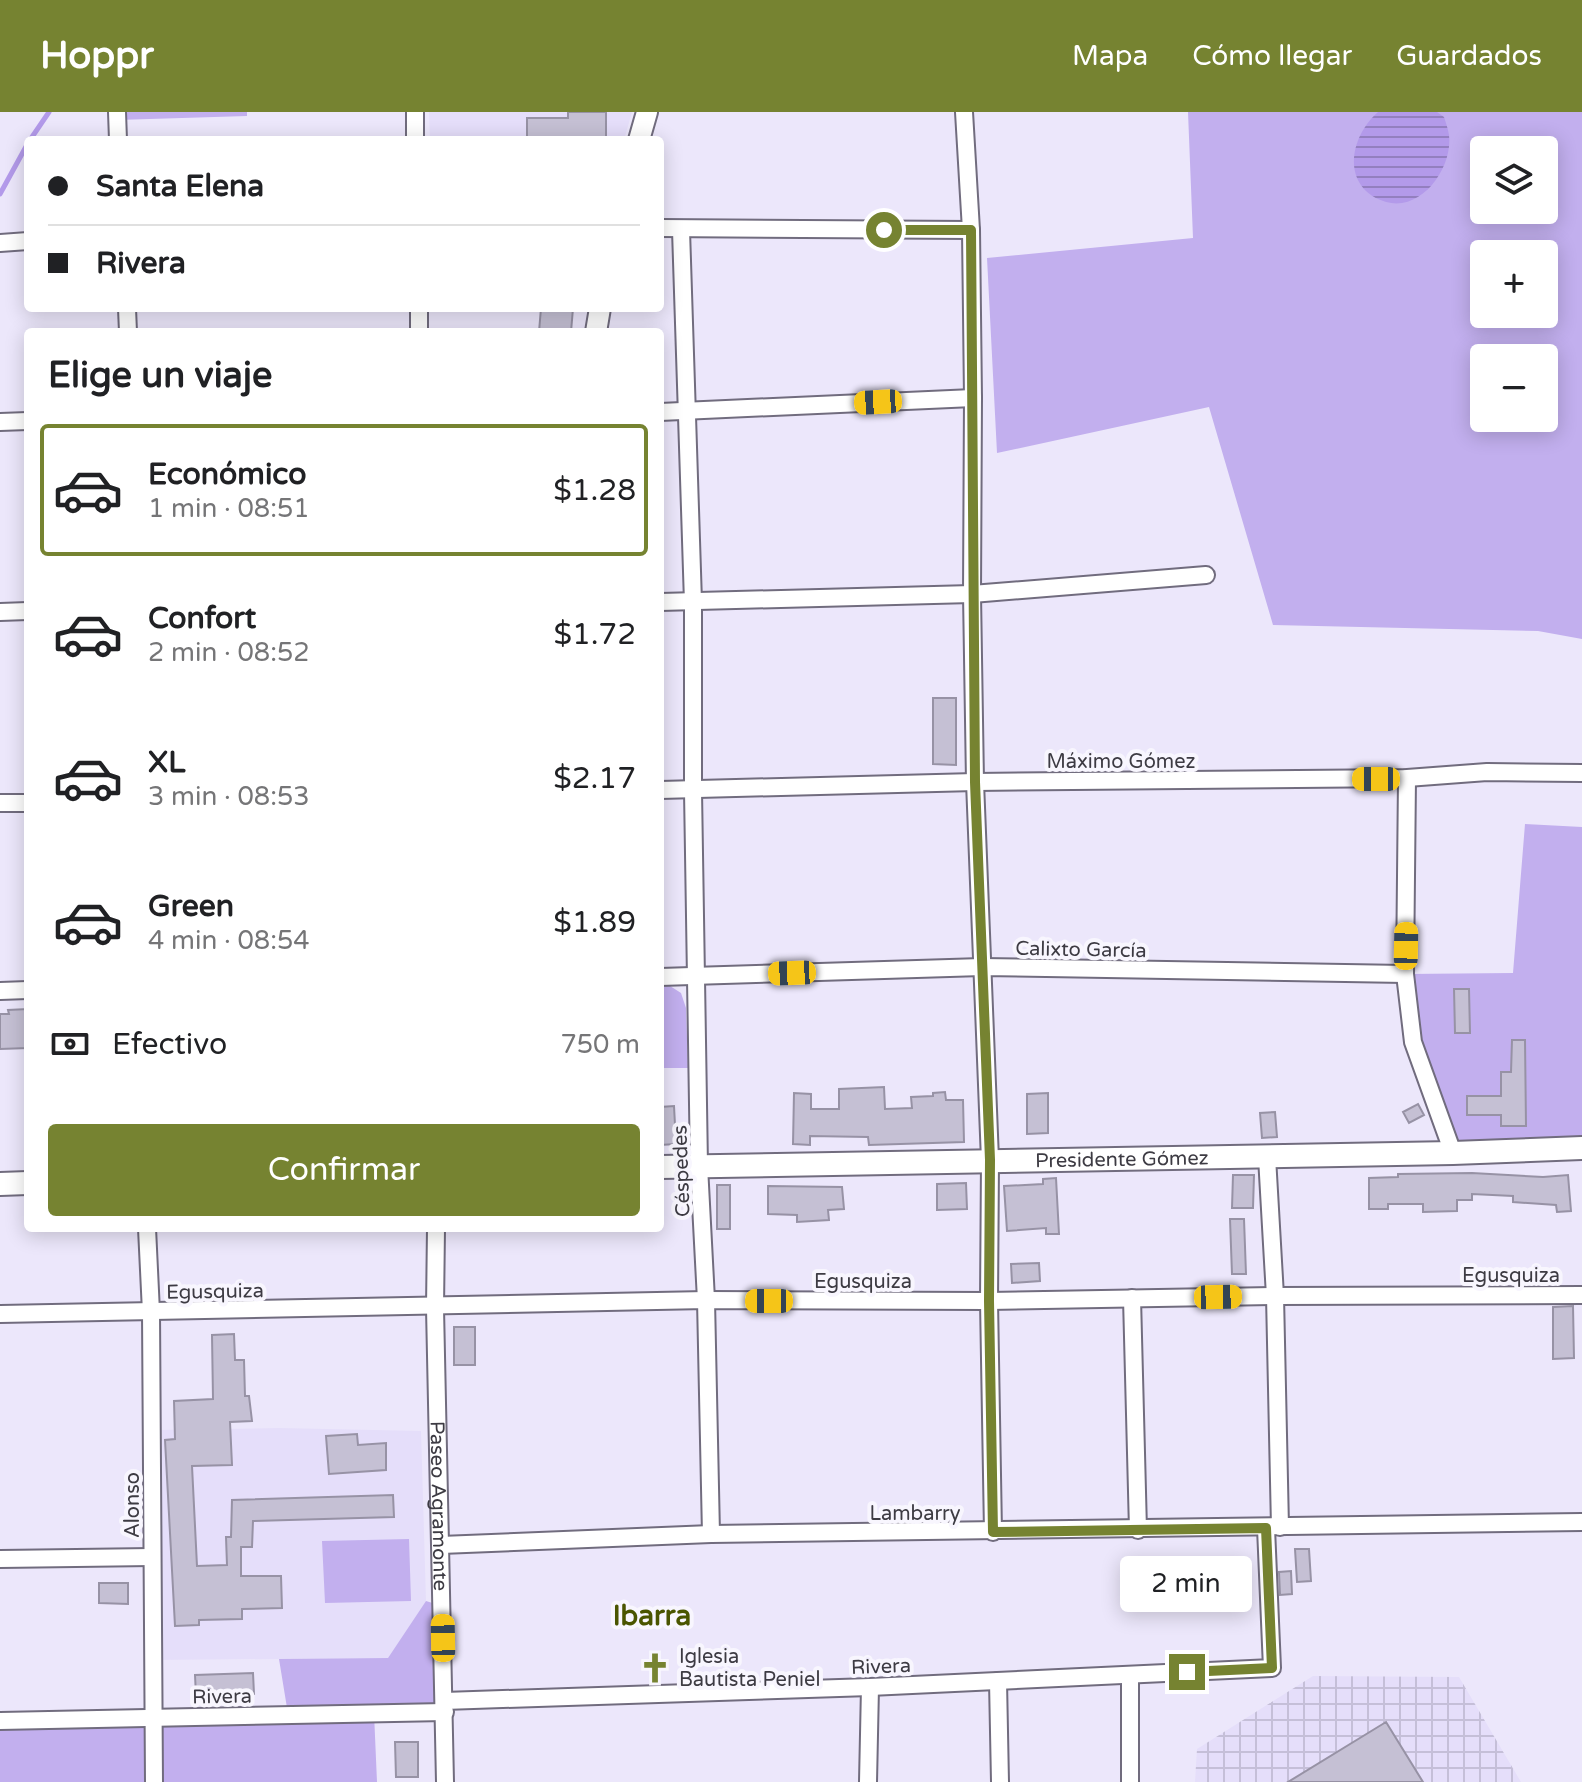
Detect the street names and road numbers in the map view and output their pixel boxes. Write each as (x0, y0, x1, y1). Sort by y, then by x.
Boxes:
street label: Máximo Gómez (1046, 750, 1196, 774)
street label: Calixto García (1015, 937, 1147, 963)
street label: Céspedes (668, 1125, 696, 1217)
street label: Presidente Gómez (1035, 1146, 1209, 1173)
street label: Egusquiza (1462, 1264, 1560, 1288)
street label: Egusquiza (814, 1270, 912, 1294)
street label: Egusquiza (166, 1279, 264, 1305)
street label: Paseo Agramonte (424, 1421, 452, 1591)
street label: Alonso (121, 1472, 145, 1538)
street label: Lambarry (869, 1502, 961, 1526)
street label: Rivera (851, 1654, 911, 1680)
street label: Rivera (192, 1684, 252, 1710)

